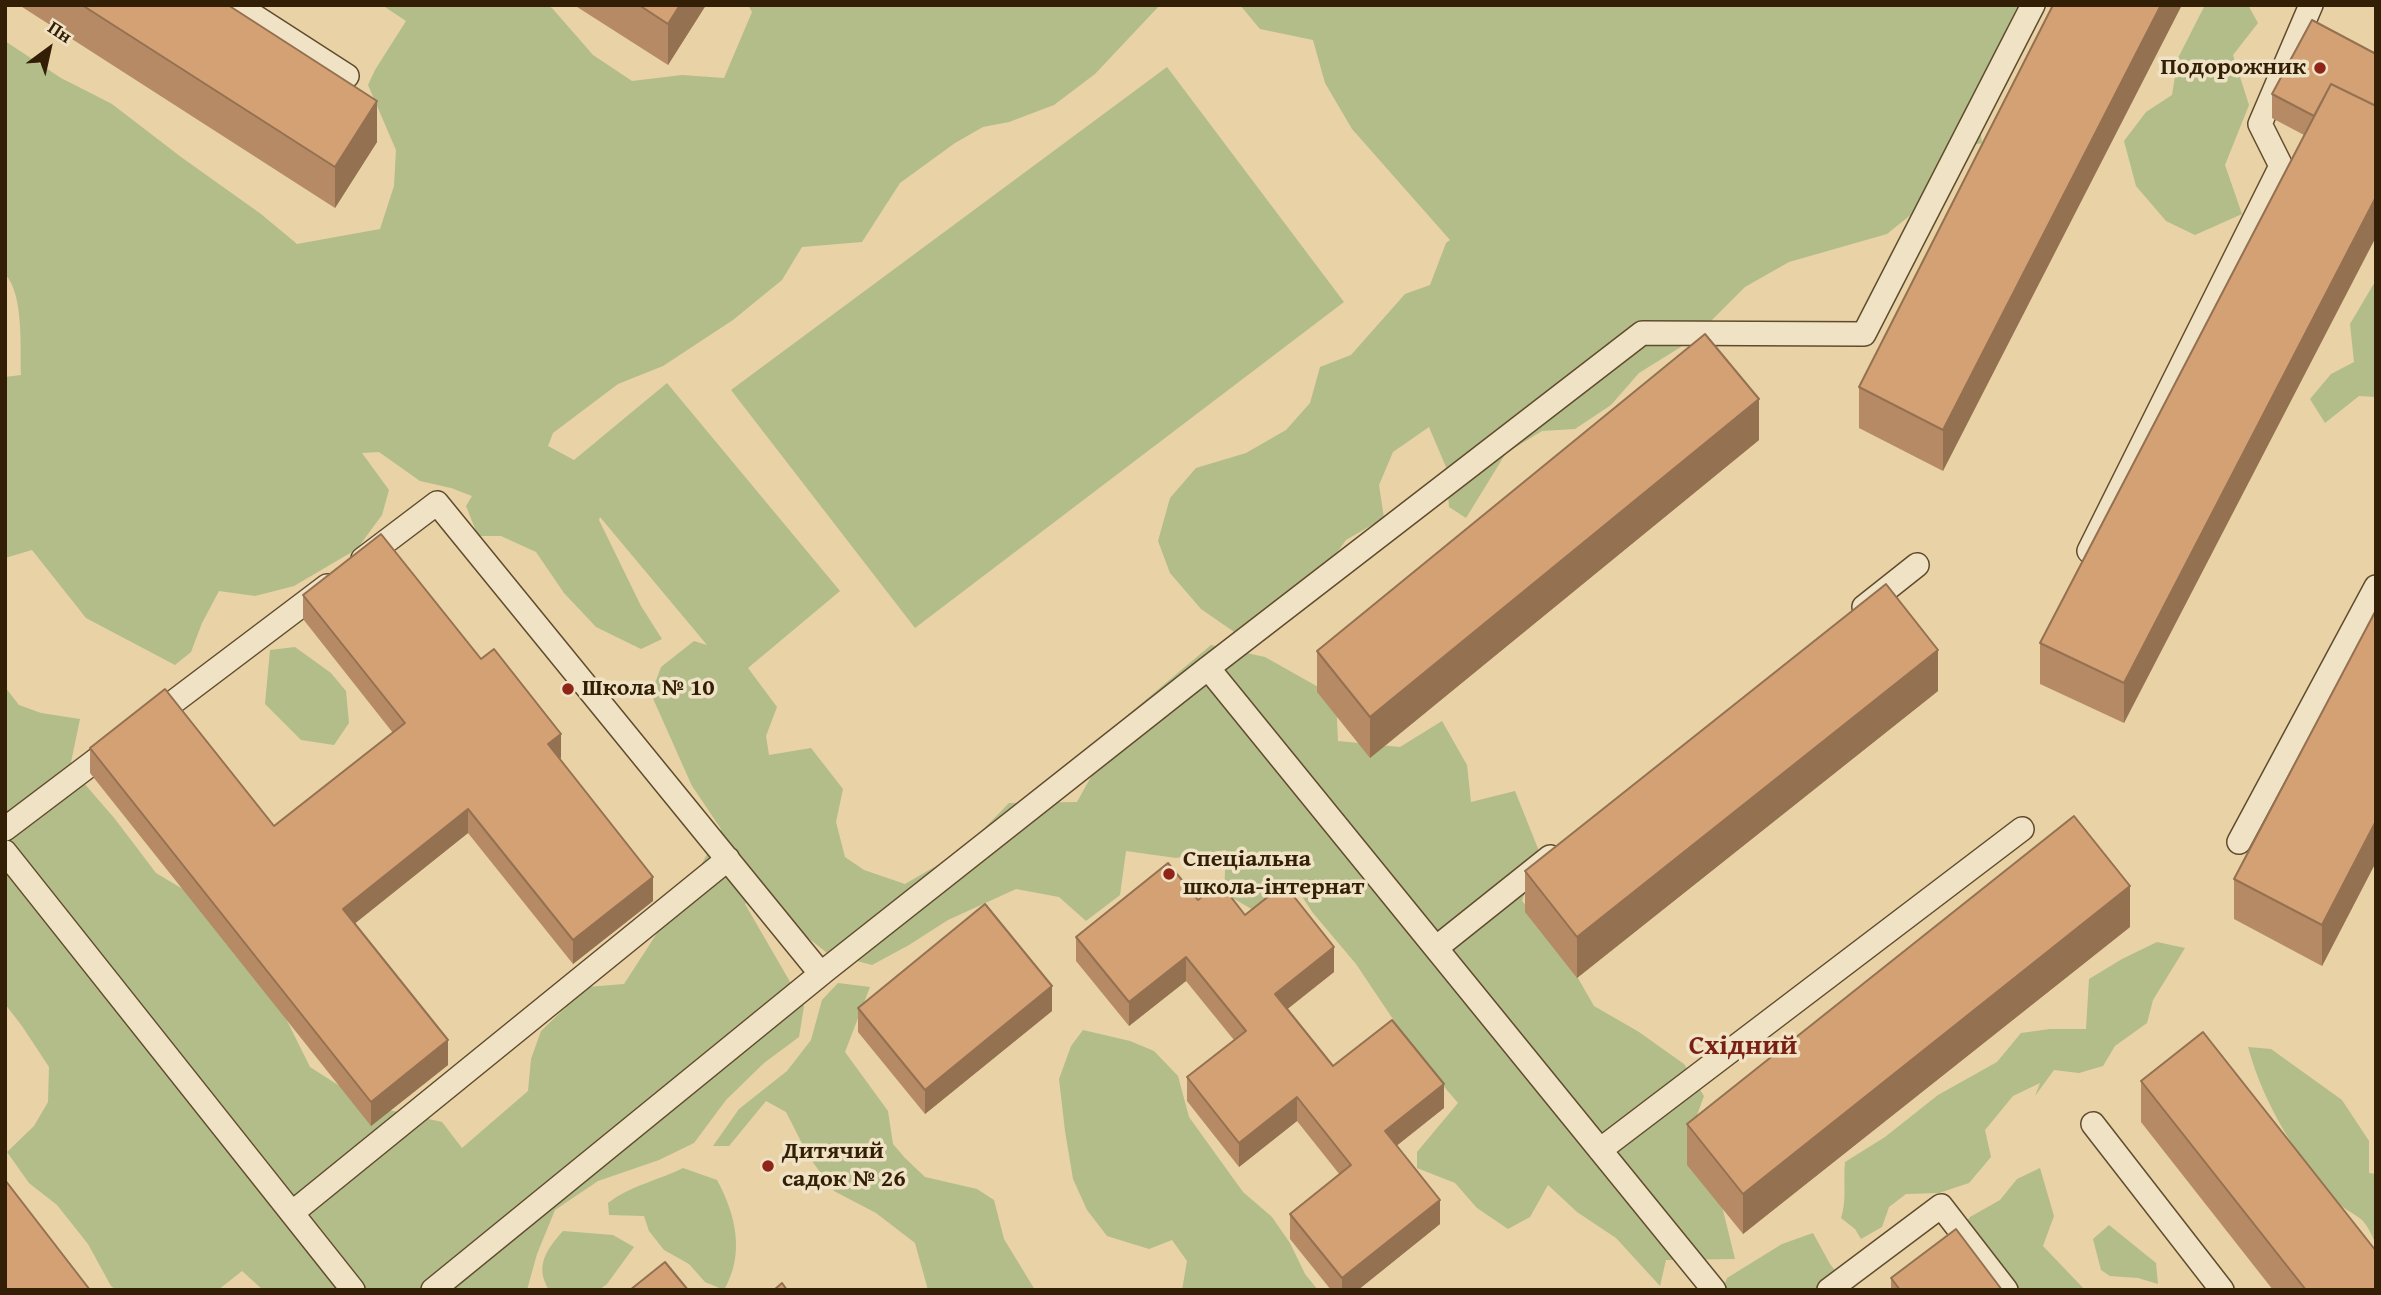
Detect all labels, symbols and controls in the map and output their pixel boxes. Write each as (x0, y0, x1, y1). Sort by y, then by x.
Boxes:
text: Пн (43, 13, 78, 50)
north arrow (14, 14, 84, 84)
place label: Подорожник (2161, 54, 2306, 82)
marker: Подорожник (2312, 60, 2328, 76)
place label: Школа № 10 (582, 675, 715, 703)
marker: Школа № 10 (560, 681, 576, 697)
place label: Спеціальна школа-інтернат (1183, 846, 1364, 902)
marker: Спеціальна школа-інтернат (1161, 866, 1177, 882)
district label: Східний (1689, 1030, 1797, 1064)
place label: Дитячий садок № 26 (782, 1138, 906, 1194)
marker: Дитячий садок № 26 (760, 1158, 776, 1174)

